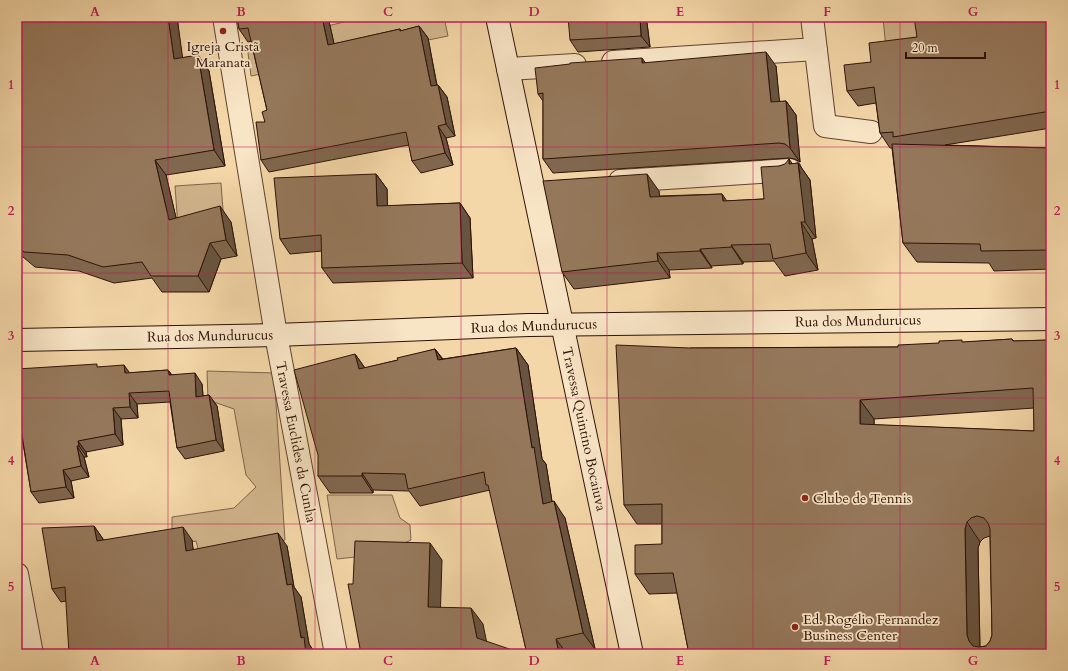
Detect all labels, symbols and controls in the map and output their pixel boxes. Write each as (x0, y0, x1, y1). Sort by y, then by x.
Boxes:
text: A (90, 3, 100, 21)
text: B (236, 3, 246, 21)
text: C (383, 3, 393, 21)
text: D (528, 3, 540, 21)
text: E (676, 3, 684, 21)
text: F (823, 3, 831, 21)
text: G (968, 3, 979, 21)
marker: Igreja Cristã Maranata (218, 26, 228, 36)
scale bar (906, 34, 985, 60)
place label: Igreja Cristã Maranata (187, 37, 259, 72)
text: 20 m (912, 40, 939, 56)
text: 1 (8, 76, 14, 94)
text: 1 (1054, 76, 1060, 94)
text: 2 (8, 202, 15, 220)
text: 2 (1054, 202, 1061, 220)
street label: Rua dos Mundurucus (795, 310, 922, 332)
street label: Rua dos Mundurucus (471, 314, 598, 338)
street label: Rua dos Mundurucus (147, 325, 274, 347)
text: 3 (8, 327, 15, 345)
text: 3 (1054, 327, 1061, 345)
street label: Travessa Quintino Bocaiuva (557, 345, 611, 513)
street label: Travessa Euclides da Cunha (271, 360, 321, 524)
text: 4 (8, 452, 15, 470)
text: 4 (1054, 452, 1061, 470)
place label: Clube de Tennis (813, 489, 912, 508)
marker: Clube de Tennis (800, 493, 810, 503)
text: 5 (8, 578, 14, 596)
text: 5 (1054, 578, 1060, 596)
place label: Ed. Rogélio Fernandez Business Center (803, 610, 939, 645)
marker: Ed. Rogélio Fernandez Business Center (790, 622, 800, 632)
text: A (90, 652, 100, 670)
text: B (236, 652, 246, 670)
text: C (383, 652, 393, 670)
text: D (528, 652, 540, 670)
text: E (676, 652, 684, 670)
text: F (823, 652, 831, 670)
text: G (968, 652, 979, 670)

